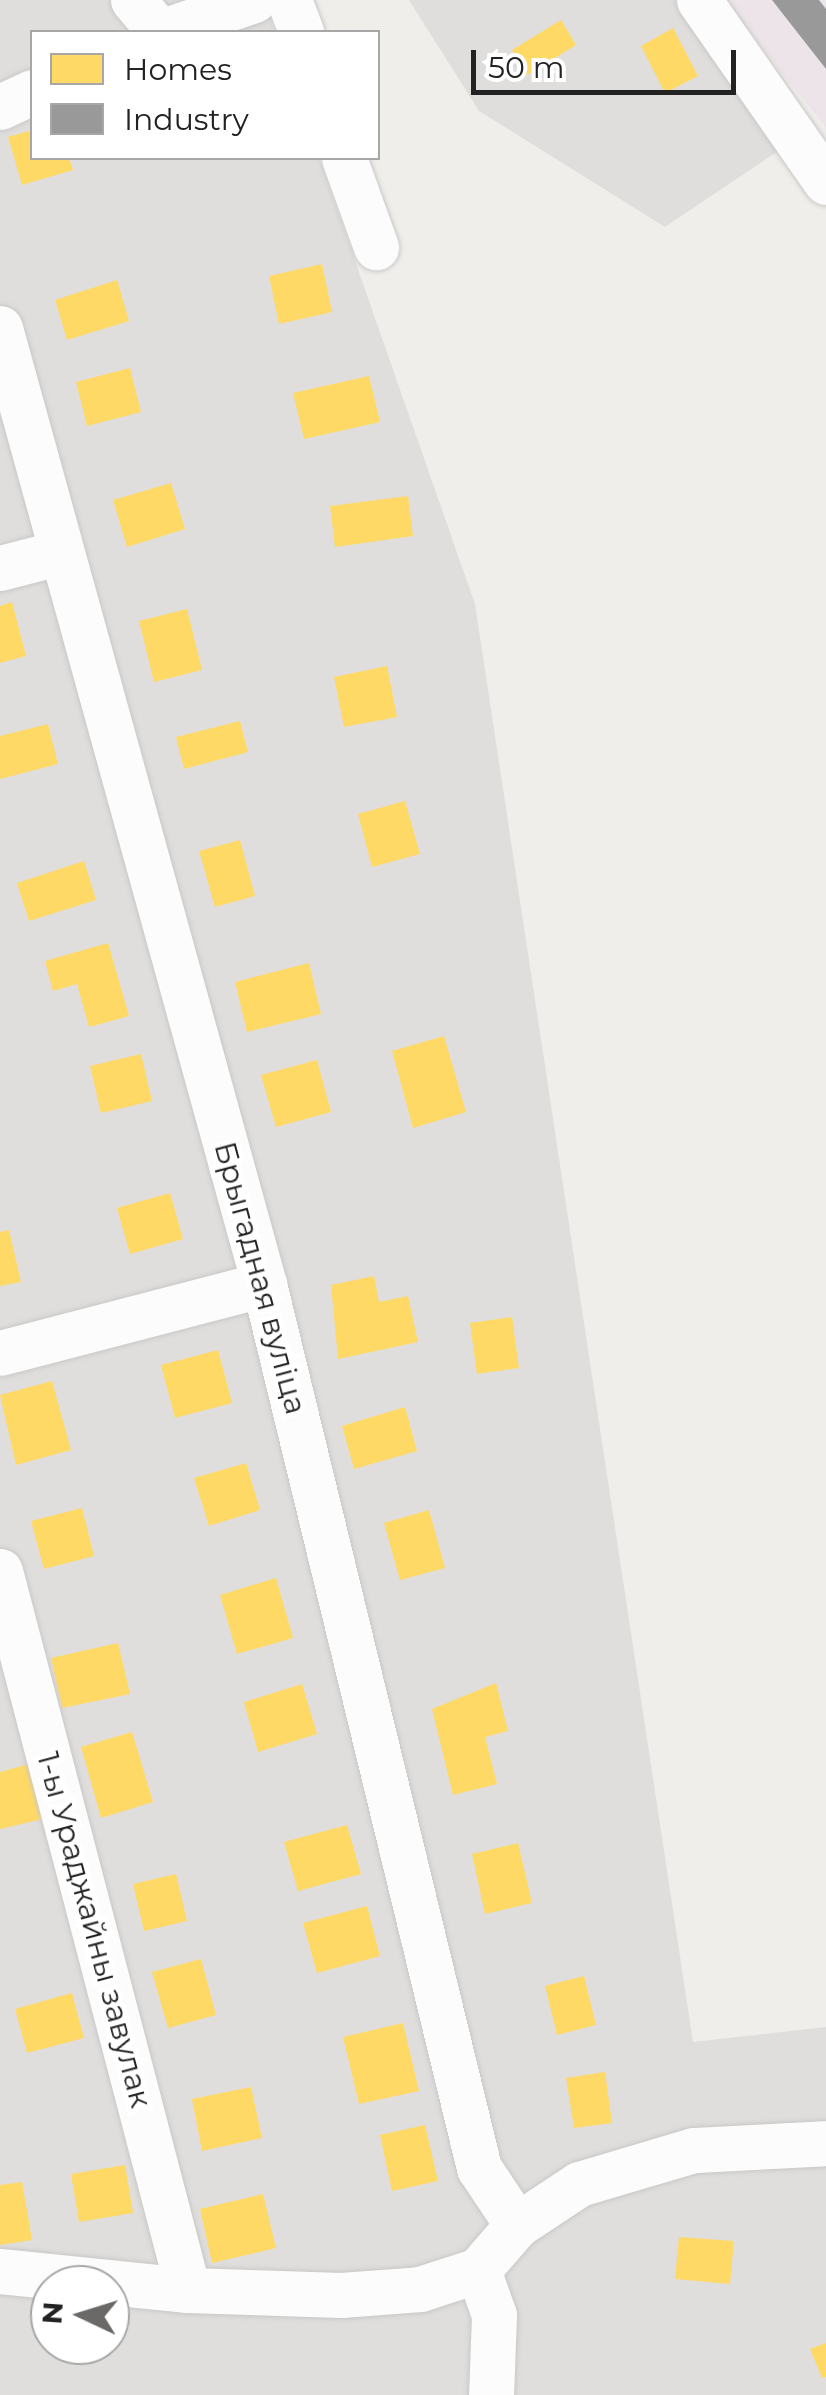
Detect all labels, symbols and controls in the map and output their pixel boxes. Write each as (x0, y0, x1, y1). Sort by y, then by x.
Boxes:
legend (30, 30, 380, 160)
scale bar (476, 30, 741, 92)
text: 50 m (488, 49, 565, 86)
text: Homes (124, 51, 232, 88)
text: Industry (124, 101, 249, 138)
street label: Брыгадная вуліца (206, 1138, 314, 1418)
street label: 1-ы Ураджайны завулак (29, 1748, 159, 2112)
north arrow (30, 2265, 130, 2365)
text: N (34, 2301, 70, 2326)

